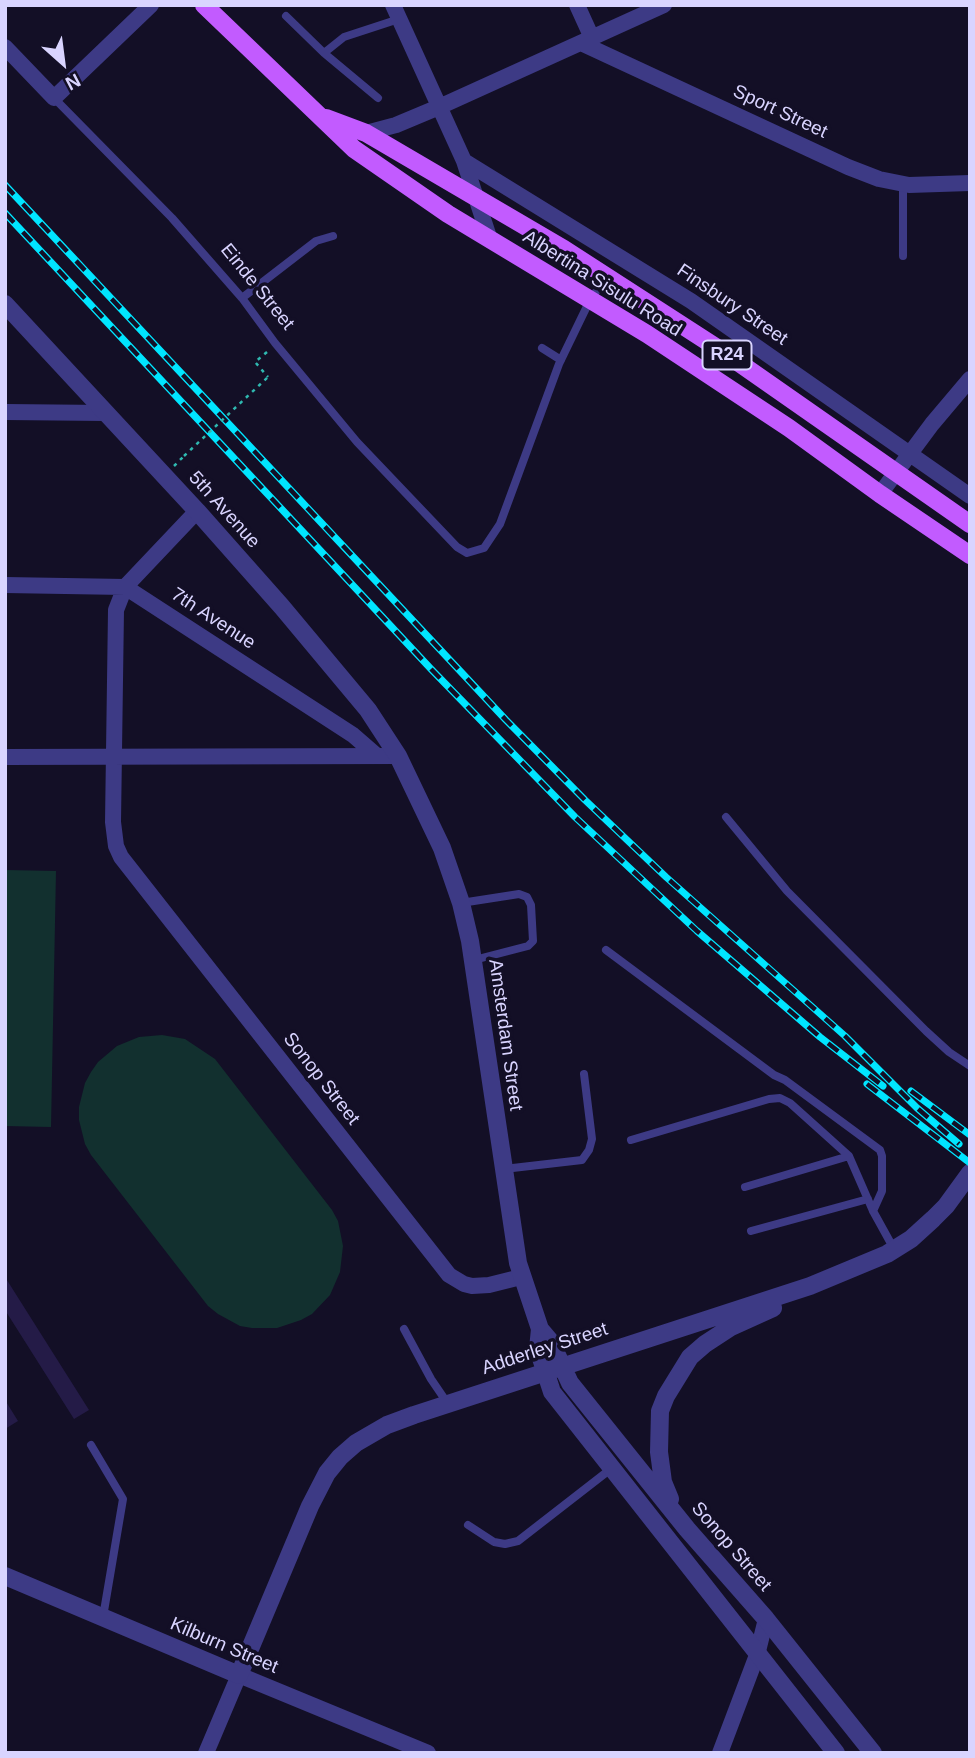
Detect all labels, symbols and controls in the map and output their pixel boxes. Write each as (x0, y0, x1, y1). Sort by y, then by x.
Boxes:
north arrow (28, 28, 98, 98)
text: N (62, 69, 84, 94)
street label: Sport Street (729, 80, 831, 144)
street label: Albertina Sisulu Road (518, 226, 686, 342)
street label: Einde Street (215, 239, 299, 335)
street label: Finsbury Street (672, 260, 792, 350)
road number: R24 (702, 340, 752, 370)
street label: 5th Avenue (183, 467, 265, 553)
street label: 7th Avenue (167, 583, 259, 655)
street label: Amsterdam Street (483, 958, 527, 1112)
street label: Sonop Street (278, 1028, 364, 1130)
street label: Adderley Street (479, 1318, 611, 1380)
street label: Sonop Street (686, 1498, 776, 1596)
street label: Kilburn Street (167, 1613, 281, 1679)

